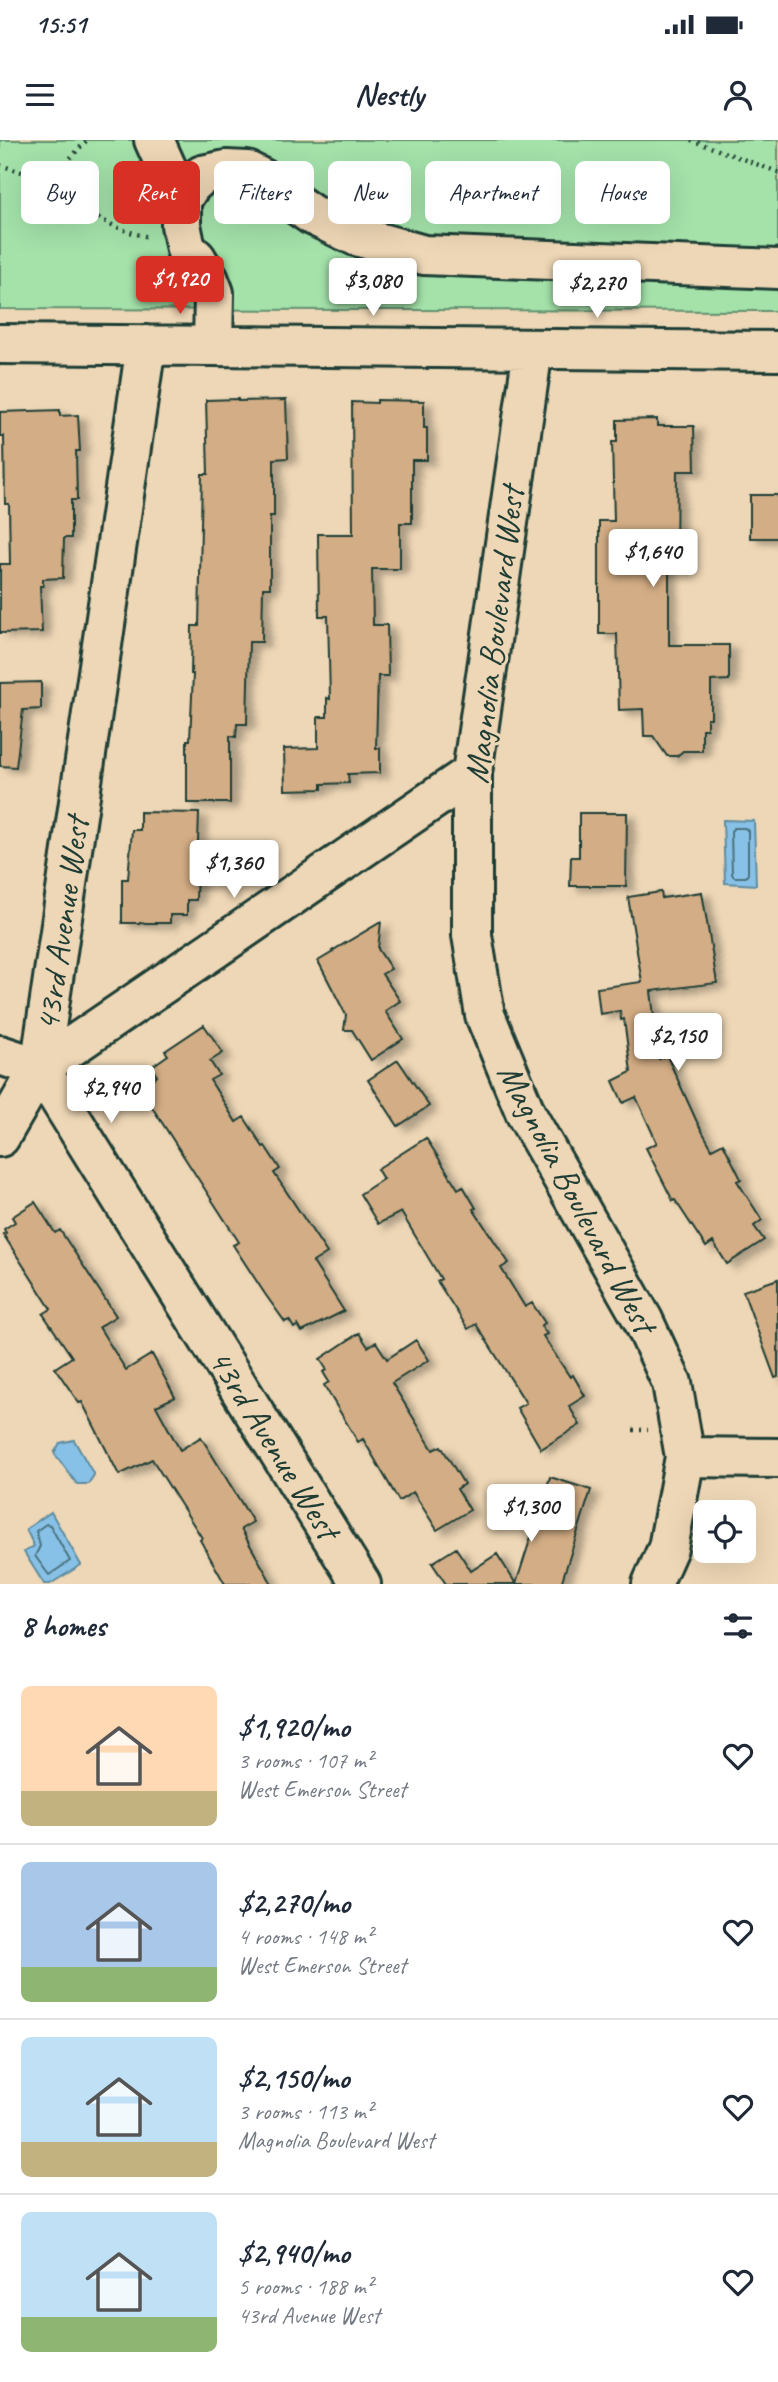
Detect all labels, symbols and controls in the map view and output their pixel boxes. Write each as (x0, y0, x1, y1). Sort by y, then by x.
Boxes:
text: 15:51 (35, 8, 86, 41)
text: Nestly (354, 74, 424, 115)
icon: menu (21, 76, 59, 114)
icon: person (719, 76, 757, 114)
chip: Buy (21, 161, 99, 224)
chip: Rent (113, 161, 200, 224)
chip: Filters (214, 161, 314, 224)
chip: New (328, 161, 411, 224)
chip: Apartment (425, 161, 561, 224)
chip: House (575, 161, 670, 224)
pin: $1,920 (123, 256, 237, 316)
pin: $3,080 (316, 258, 430, 318)
pin: $2,270 (540, 260, 654, 320)
text: $1,920 (152, 264, 208, 293)
text: $3,080 (345, 266, 401, 295)
text: $2,270 (569, 268, 625, 297)
street label: Magnolia Boulevard West (453, 480, 535, 786)
pin: $1,640 (596, 530, 710, 589)
text: $1,640 (625, 537, 681, 566)
street label: 43rd Avenue West (25, 810, 100, 1034)
pin: $1,360 (177, 840, 291, 900)
text: $1,360 (206, 848, 262, 877)
pin: $2,150 (621, 1014, 735, 1073)
text: $2,150 (650, 1021, 706, 1050)
street label: Magnolia Boulevard West (487, 1056, 669, 1344)
pin: $2,940 (54, 1066, 168, 1125)
text: $2,940 (83, 1073, 139, 1102)
street label: 43rd Avenue West (198, 1341, 353, 1551)
pin: $1,300 (474, 1484, 588, 1544)
text: $1,300 (503, 1492, 559, 1521)
map controls (693, 1500, 756, 1563)
button: locate (693, 1500, 756, 1563)
text: 8 homes (21, 1607, 106, 1645)
icon: filters (719, 1607, 757, 1645)
text: $1,920/mo (238, 1708, 350, 1746)
icon: home (77, 1714, 161, 1798)
icon: heart (719, 1737, 757, 1775)
text: 3 rooms · 107 m² (238, 1746, 373, 1775)
text: West Emerson Street (238, 1775, 406, 1804)
text: $2,270/mo (238, 1884, 350, 1922)
icon: home (77, 1890, 161, 1974)
icon: heart (719, 1913, 757, 1951)
text: 4 rooms · 148 m² (238, 1922, 373, 1951)
text: West Emerson Street (238, 1951, 406, 1980)
text: $2,150/mo (238, 2059, 349, 2097)
icon: home (77, 2065, 161, 2149)
icon: heart (719, 2088, 757, 2126)
text: 3 rooms · 113 m² (238, 2097, 373, 2126)
text: Magnolia Boulevard West (238, 2126, 434, 2155)
text: $2,940/mo (238, 2234, 350, 2272)
icon: home (77, 2240, 161, 2324)
icon: heart (719, 2263, 757, 2301)
text: 5 rooms · 188 m² (238, 2272, 373, 2301)
text: 43rd Avenue West (238, 2301, 380, 2330)

